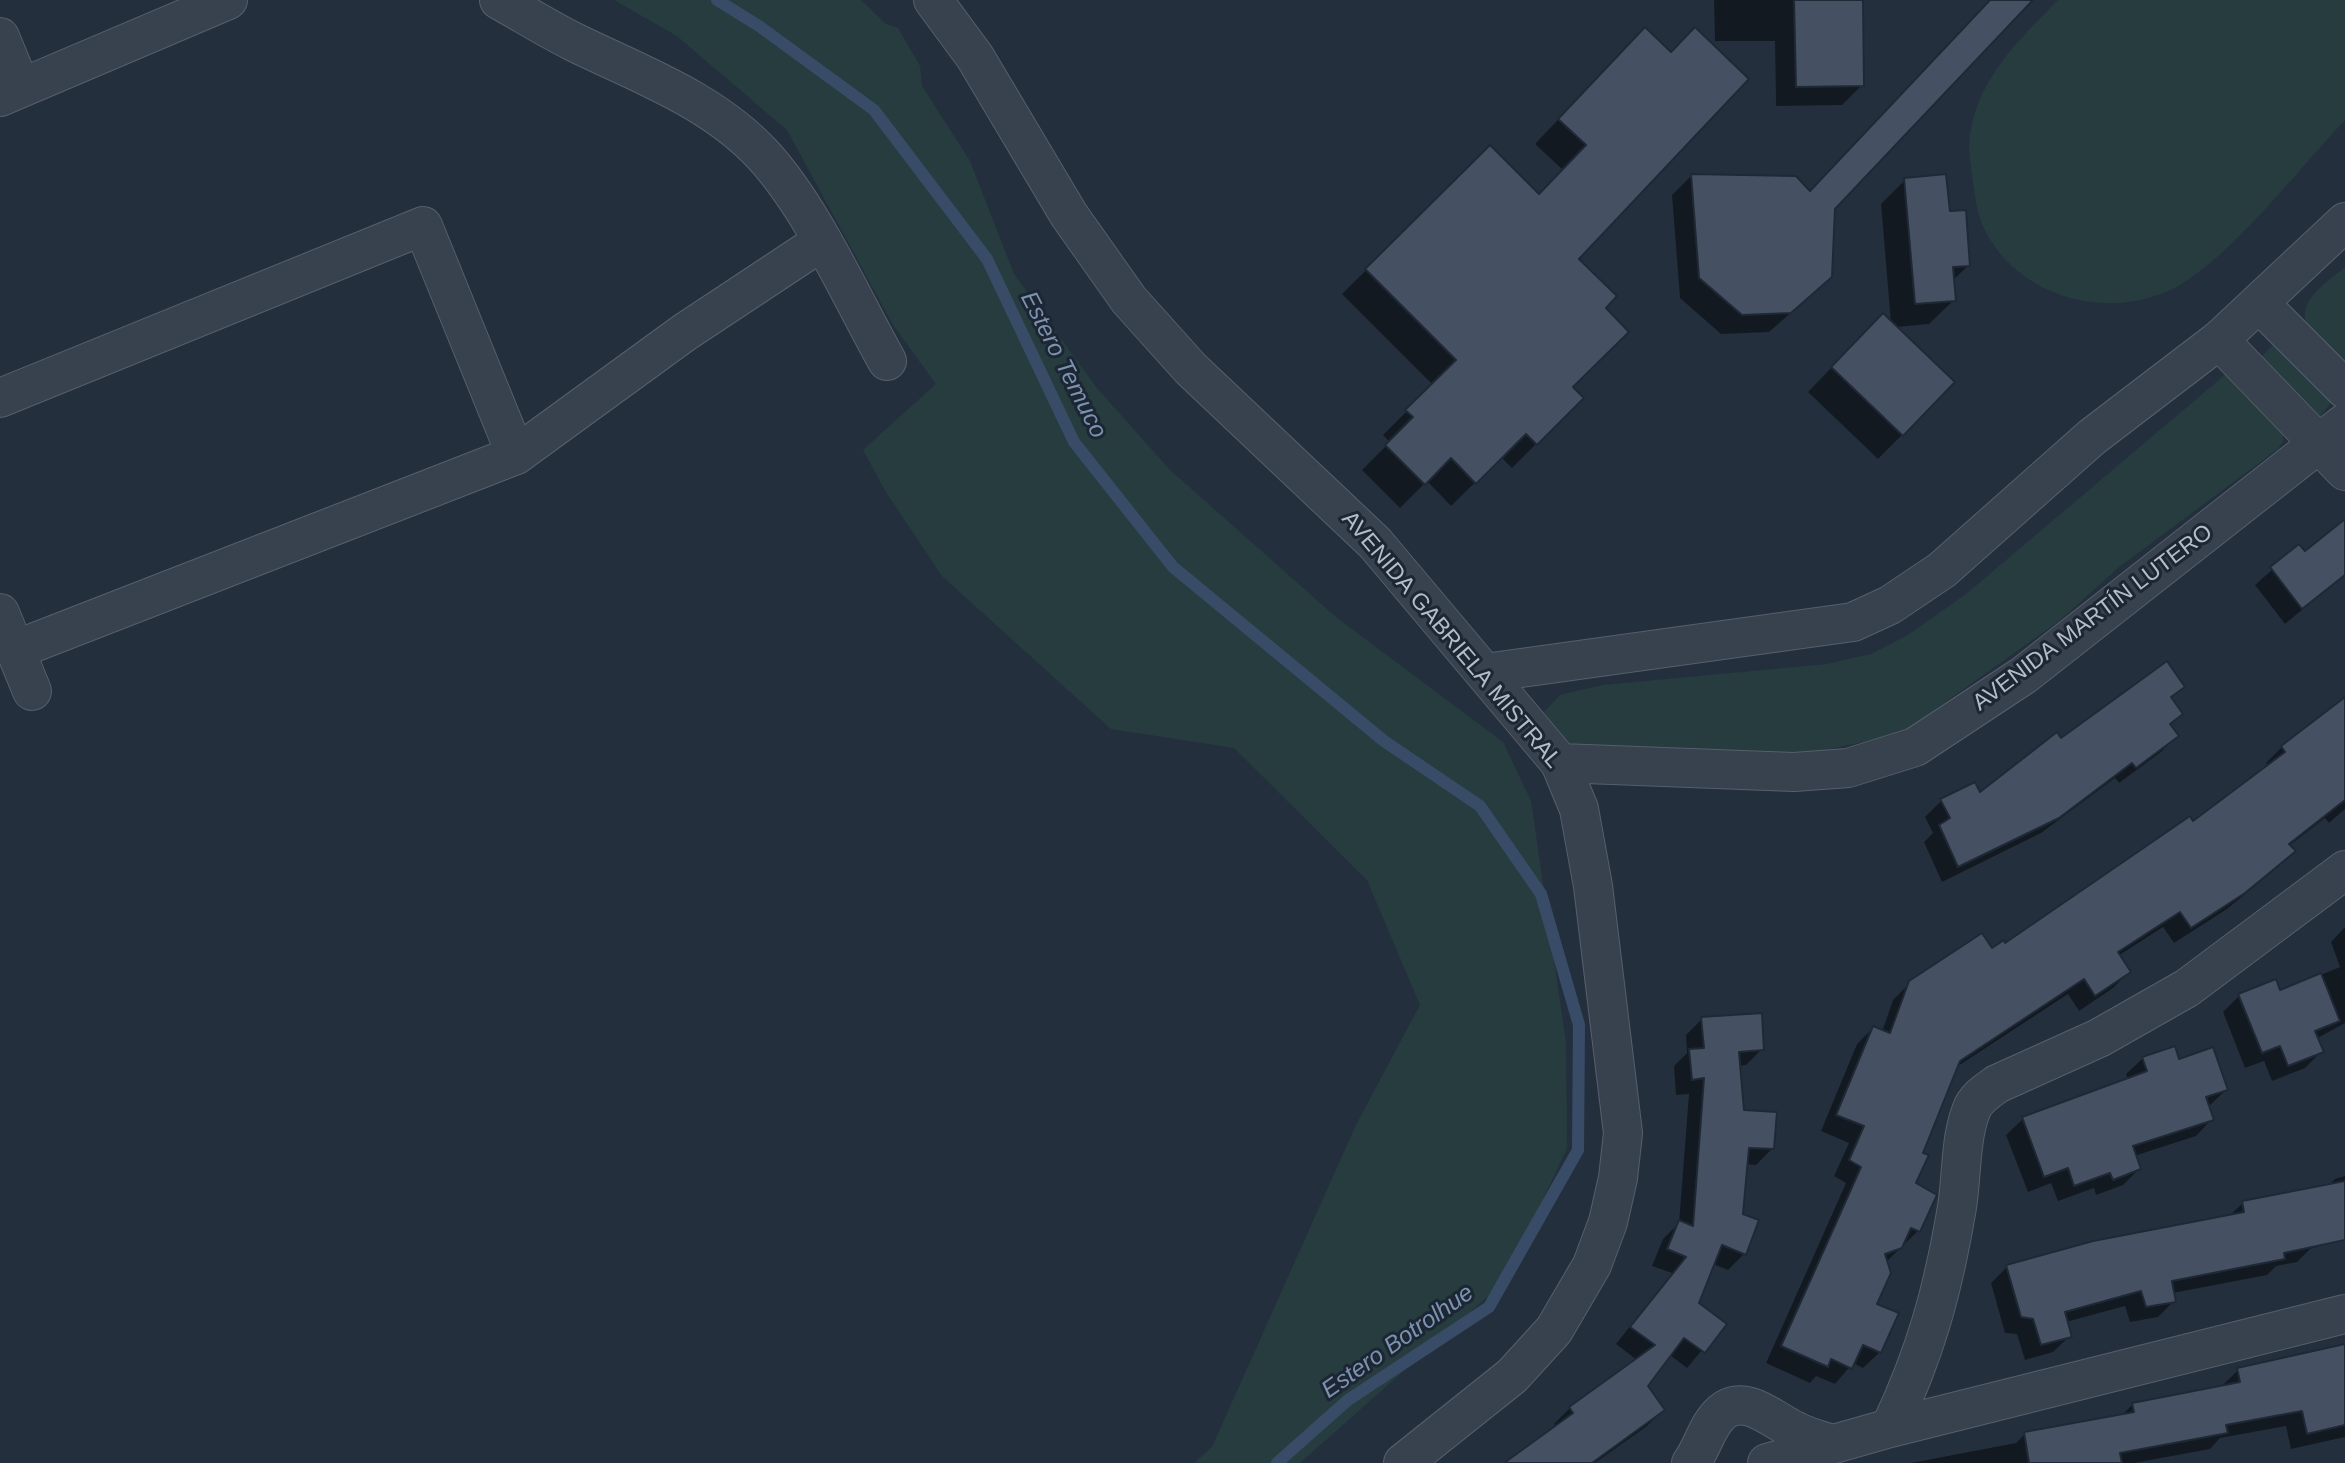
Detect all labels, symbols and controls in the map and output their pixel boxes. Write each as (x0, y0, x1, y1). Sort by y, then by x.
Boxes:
water label: Estero Temuco (1014, 287, 1112, 443)
street label: AVENIDA GABRIELA MISTRAL (1335, 506, 1567, 774)
street label: AVENIDA MARTÍN LUTERO (1968, 519, 2218, 717)
water label: Estero Botrolhue (1317, 1279, 1479, 1405)

